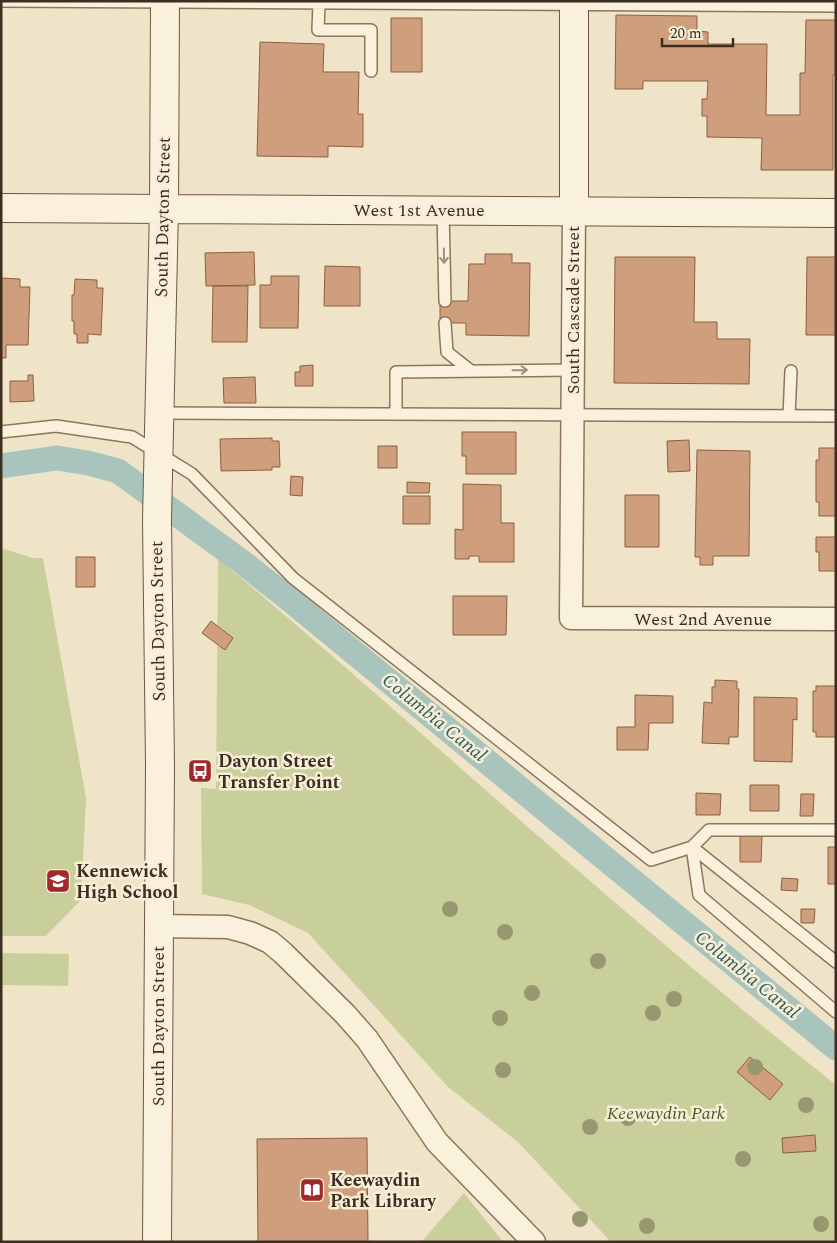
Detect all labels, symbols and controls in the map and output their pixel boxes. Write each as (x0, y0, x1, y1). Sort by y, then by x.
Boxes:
scale bar (662, 15, 733, 47)
text: 20 m (670, 22, 702, 45)
street label: South Dayton Street (148, 136, 178, 298)
street label: West 1st Avenue (353, 197, 485, 224)
street label: South Cascade Street (560, 226, 587, 394)
one-way arrow (439, 248, 449, 264)
one-way arrow (512, 365, 528, 375)
street label: South Dayton Street (143, 540, 173, 702)
street label: West 2nd Avenue (634, 606, 772, 633)
water label: Columbia Canal (375, 667, 493, 769)
place label: Dayton Street Transfer Point (218, 748, 340, 796)
bus stop icon: Dayton Street Transfer Point (187, 758, 213, 784)
place label: Kennewick High School (76, 858, 178, 906)
school or university icon: Kennewick High School (45, 868, 71, 894)
water label: Columbia Canal (688, 924, 806, 1026)
street label: South Dayton Street (145, 946, 172, 1106)
park label: Keewaydin Park (607, 1100, 726, 1127)
place label: Keewaydin Park Library (330, 1167, 437, 1215)
library icon: Keewaydin Park Library (299, 1177, 325, 1203)

